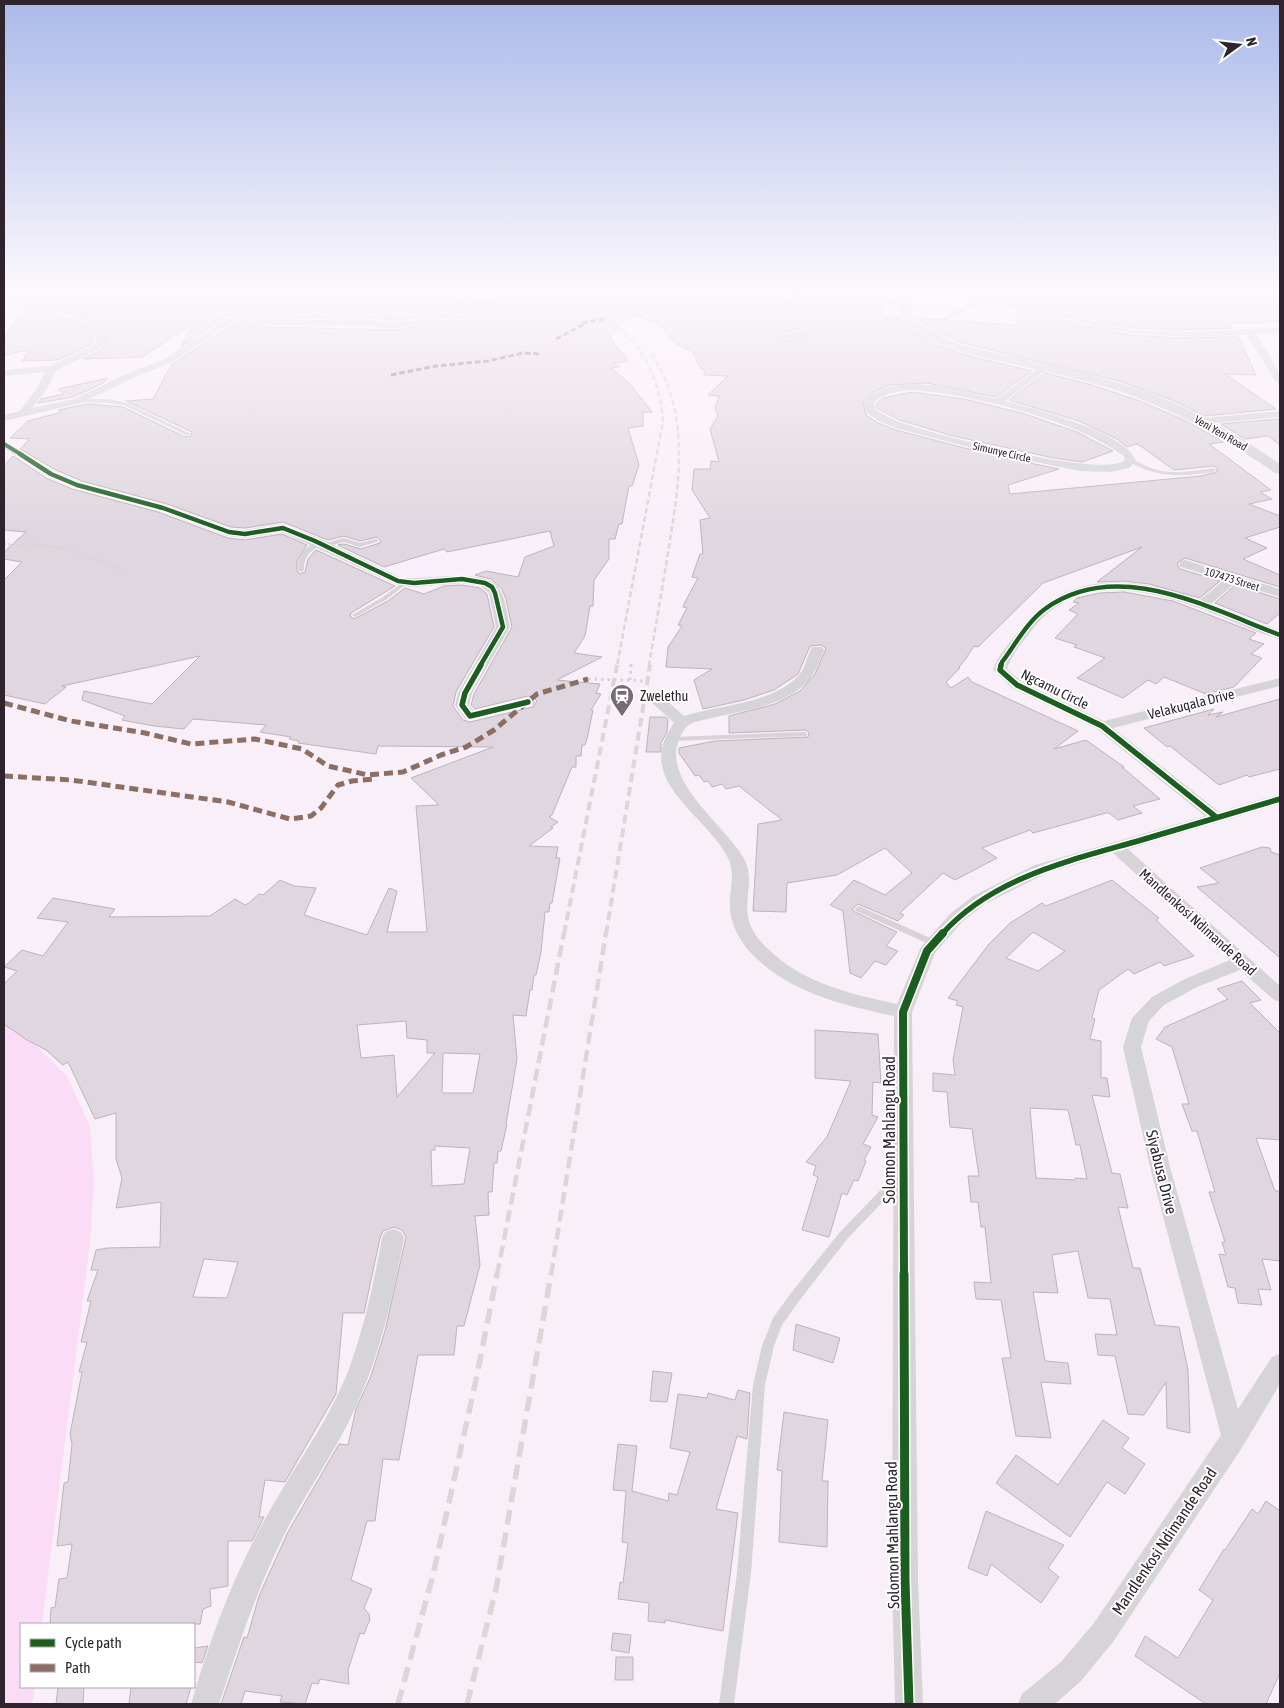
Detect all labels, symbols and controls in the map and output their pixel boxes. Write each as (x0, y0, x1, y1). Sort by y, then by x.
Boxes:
north arrow (1214, 20, 1264, 70)
text: N (1243, 36, 1260, 48)
street label: Veni Yeni Road (1192, 413, 1250, 453)
street label: Simunye Circle (972, 439, 1032, 465)
street label: 107473 Street (1203, 565, 1261, 593)
street label: Ngcamu Circle (1019, 666, 1091, 712)
station icon: Zwelethu (609, 683, 635, 717)
street label: Velakuqala Drive (1146, 686, 1236, 722)
place label: Zwelethu (640, 688, 688, 704)
street label: Mandlenkosi Ndimande Road (1136, 865, 1260, 979)
street label: Solomon Mahlangu Road (880, 1056, 899, 1204)
street label: Siyabusa Drive (1142, 1128, 1181, 1216)
street label: Solomon Mahlangu Road (882, 1461, 903, 1609)
street label: Mandlenkosi Ndimande Road (1108, 1464, 1220, 1618)
legend (20, 1623, 195, 1688)
text: Cycle path (65, 1634, 122, 1651)
text: Path (65, 1659, 91, 1676)

